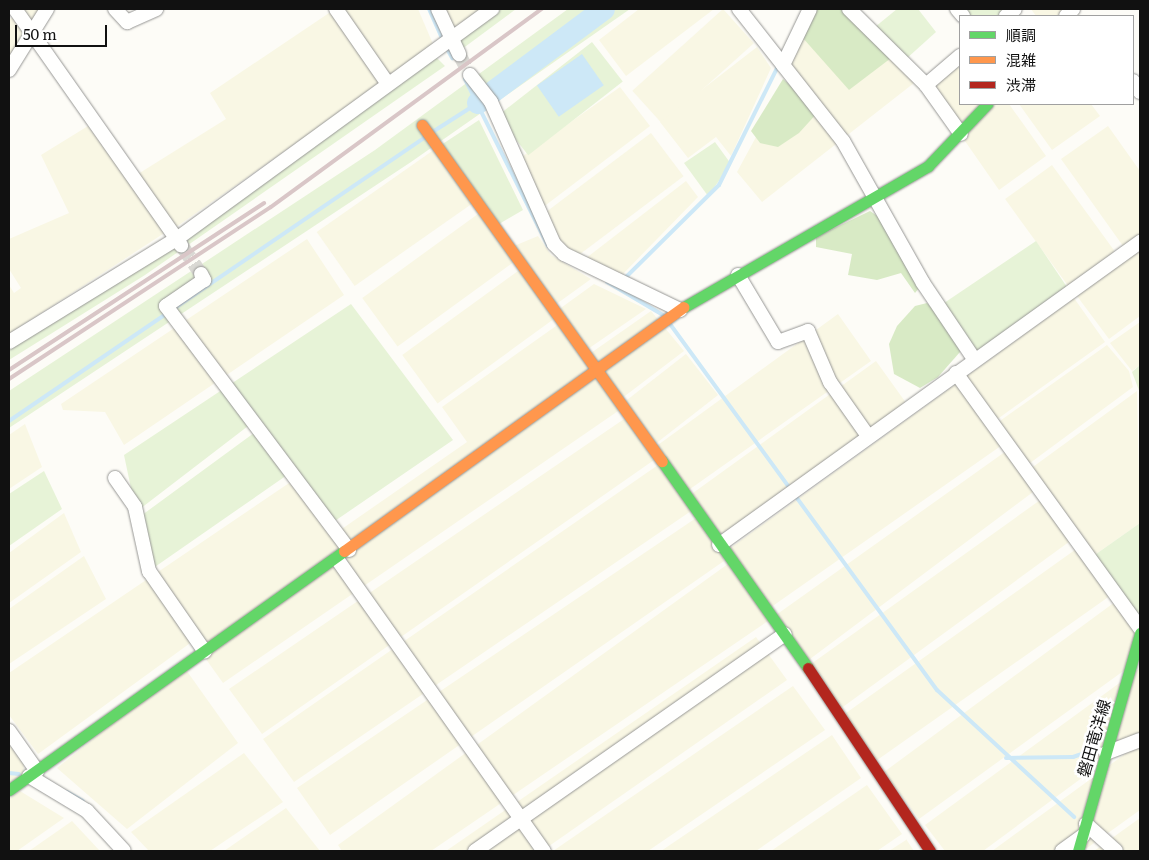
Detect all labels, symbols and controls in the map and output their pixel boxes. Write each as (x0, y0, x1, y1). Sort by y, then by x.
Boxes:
scale bar (18, 15, 110, 47)
legend (959, 15, 1134, 105)
text: 50 m (23, 22, 57, 45)
text: 順調 (1006, 23, 1036, 46)
text: 混雑 (1006, 48, 1036, 71)
text: 渋滞 (1006, 73, 1036, 96)
street label: 磐田竜洋線 (1073, 697, 1113, 779)

